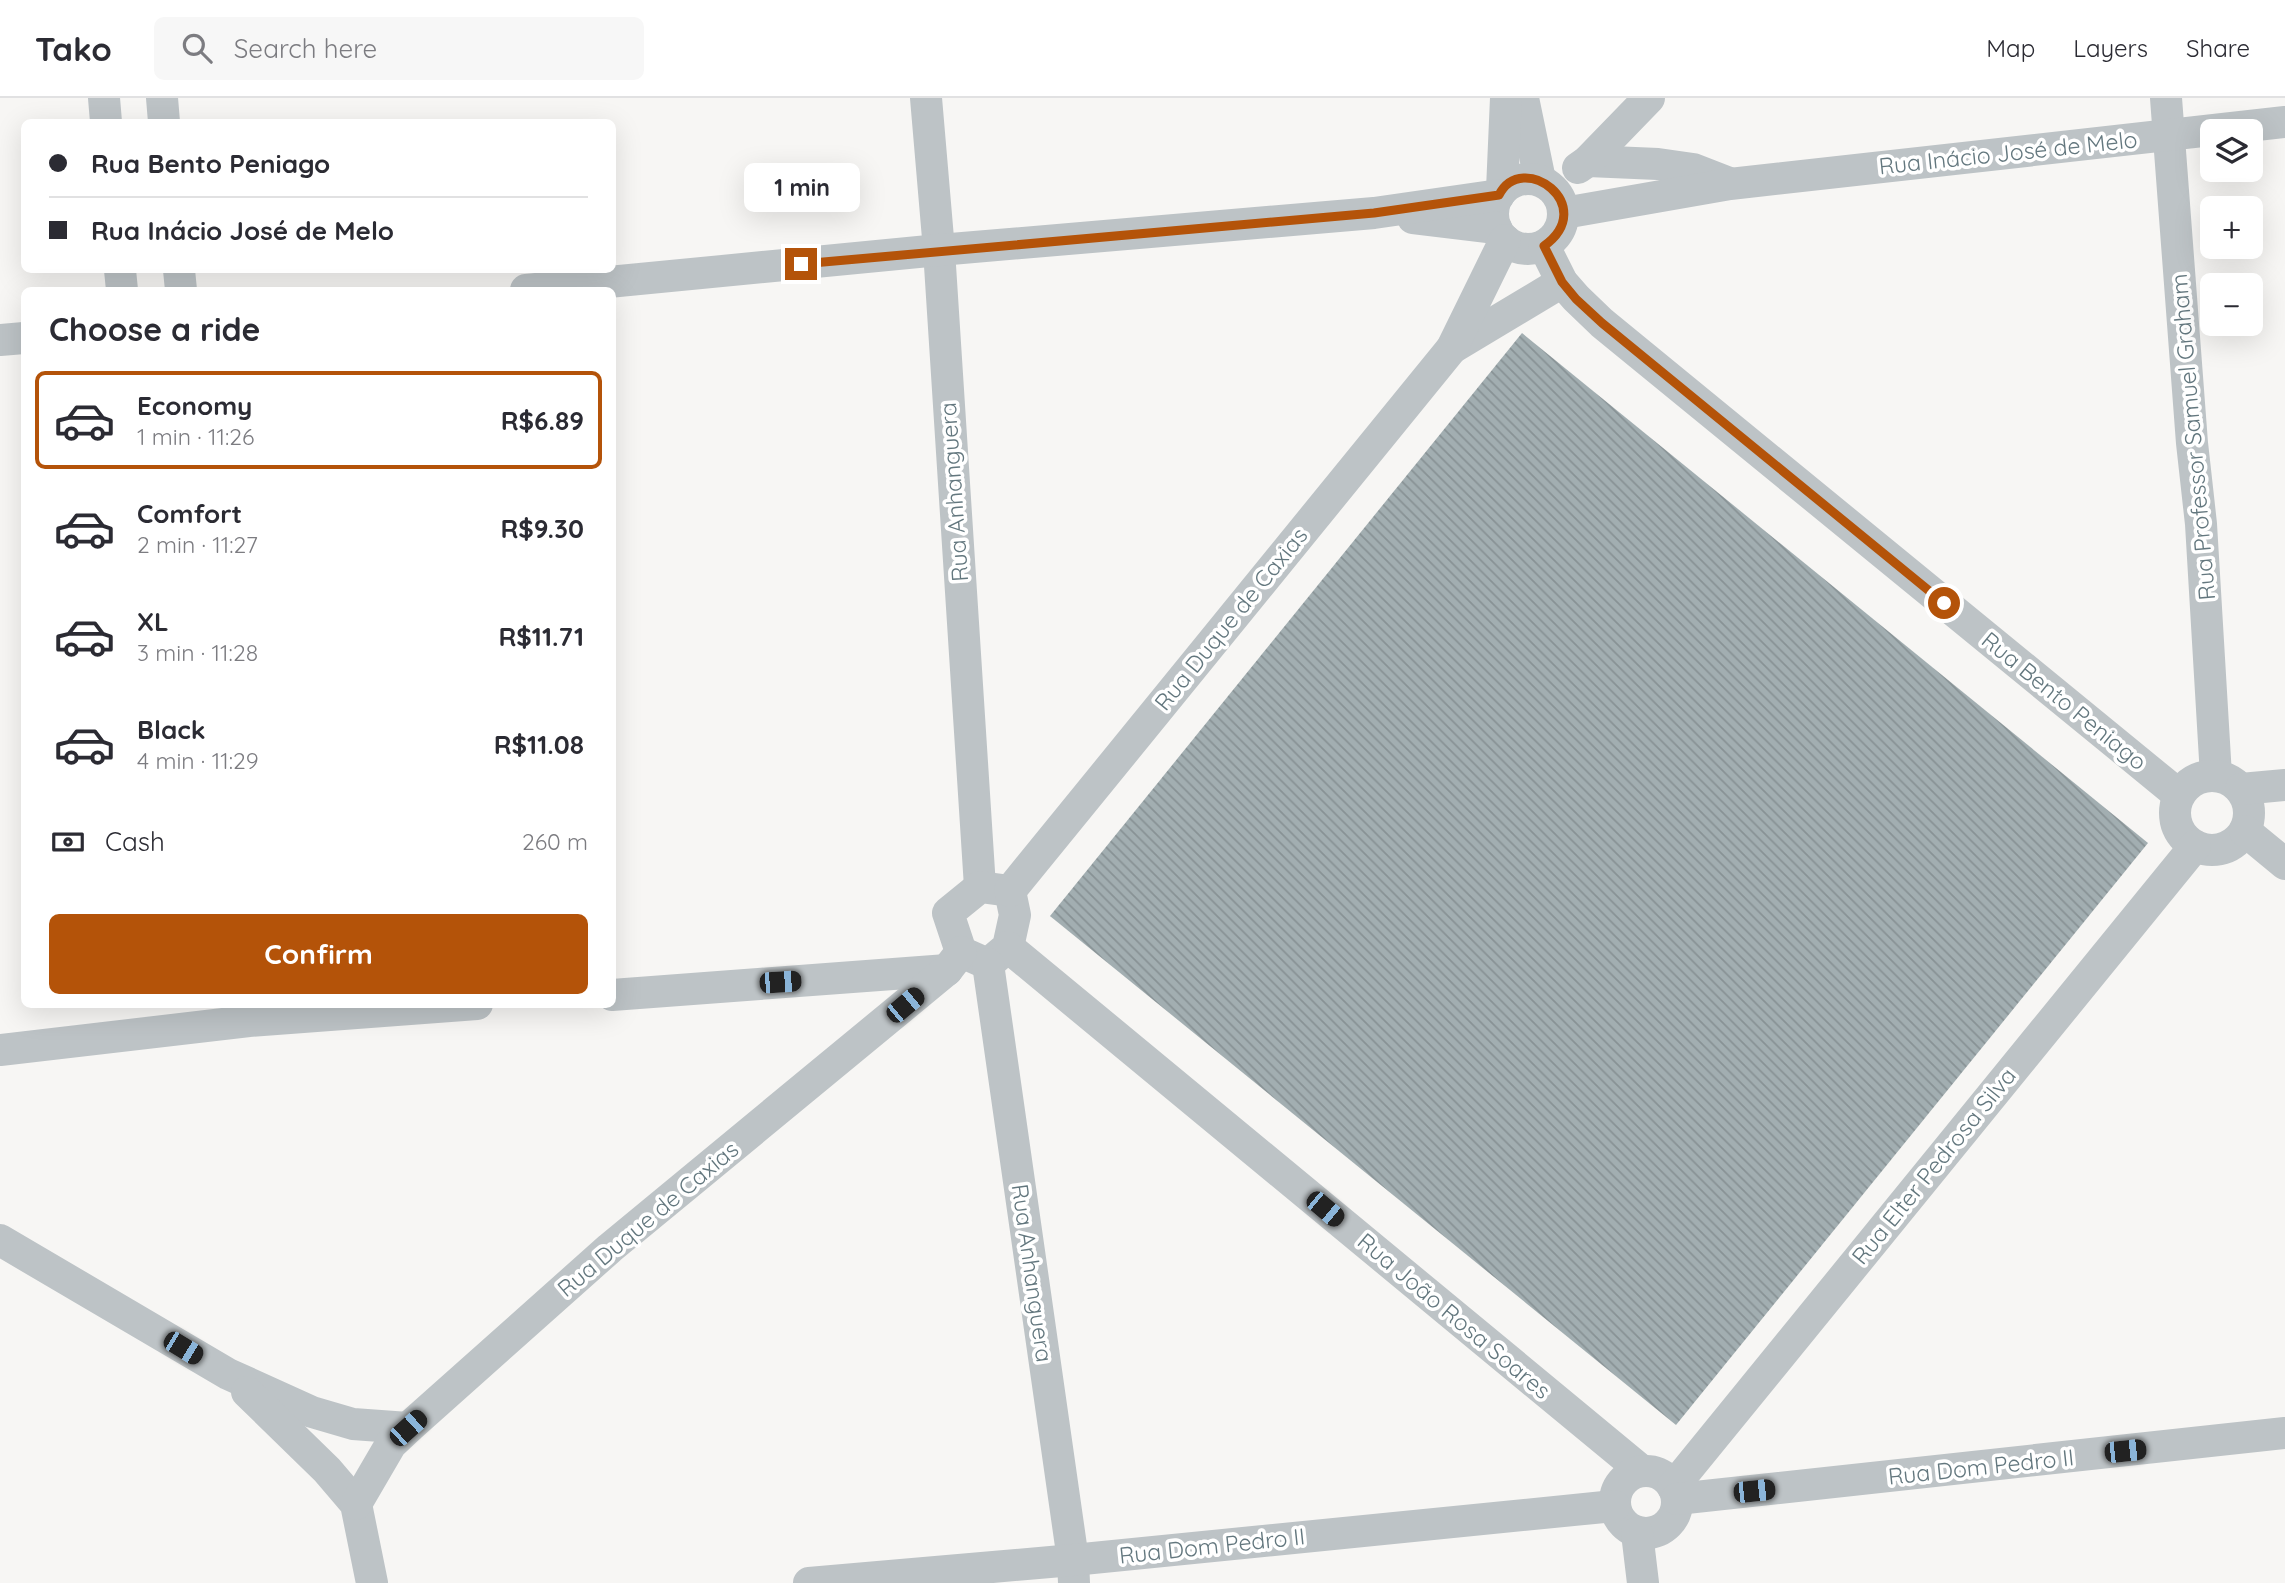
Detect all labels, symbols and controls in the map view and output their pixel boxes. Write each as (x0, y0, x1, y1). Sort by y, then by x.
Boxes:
search box (154, 17, 644, 80)
text: Tako (35, 28, 112, 69)
icon: search (178, 29, 216, 67)
text: Search here (234, 32, 377, 65)
text: Map (1986, 33, 2035, 63)
text: Layers (2073, 33, 2148, 63)
text: Share (2186, 33, 2250, 63)
map controls (2200, 119, 2263, 336)
button: layers (2200, 119, 2263, 182)
street label: Rua Inácio José de Melo (1877, 125, 2139, 180)
text: Rua Bento Peniago (91, 147, 330, 180)
callout: 1 min (743, 162, 859, 212)
text: 1 min (774, 173, 830, 202)
button: + (2200, 196, 2263, 259)
text: Rua Inácio José de Melo (91, 214, 394, 247)
route end (785, 248, 817, 280)
street label: Rua Professor Samuel Graham (2164, 273, 2221, 601)
button: − (2200, 273, 2263, 336)
text: Choose a ride (49, 309, 261, 349)
icon: car (53, 389, 116, 452)
text: Economy (137, 389, 252, 422)
street label: Rua Anhanguera (933, 401, 974, 583)
text: R$6.89 (501, 404, 584, 437)
text: 1 min · 11:26 (137, 422, 254, 451)
icon: car (53, 497, 116, 560)
text: Comfort (137, 497, 242, 530)
text: R$9.30 (500, 512, 584, 545)
street label: Rua Duque de Caxias (1148, 521, 1313, 716)
text: 2 min · 11:27 (137, 530, 258, 559)
route start (1928, 587, 1960, 619)
icon: car (53, 605, 116, 668)
text: XL (137, 605, 169, 638)
text: R$11.71 (498, 620, 584, 653)
street label: Rua Bento Peniago (1976, 625, 2153, 776)
text: 3 min · 11:28 (137, 638, 258, 667)
icon: car (53, 713, 116, 776)
text: Black (137, 713, 206, 746)
text: R$11.08 (494, 728, 584, 761)
text: 4 min · 11:29 (137, 746, 259, 775)
icon: cash (49, 823, 87, 861)
text: Cash (105, 825, 165, 858)
text: 260 m (522, 827, 588, 856)
button: Confirm (49, 914, 588, 994)
car (759, 970, 802, 994)
car (883, 983, 928, 1027)
street label: Rua Elter Pedrosa Silva (1845, 1061, 2022, 1270)
street label: Rua Duque de Caxias (551, 1134, 744, 1303)
street label: Rua Anhanguera (1006, 1182, 1059, 1364)
car (1303, 1187, 1348, 1231)
street label: Rua João Rosa Soares (1352, 1226, 1557, 1405)
car (160, 1328, 207, 1368)
car (386, 1406, 431, 1450)
car (2104, 1438, 2147, 1464)
street label: Rua Dom Pedro II (1887, 1442, 2075, 1491)
car (1733, 1478, 1776, 1504)
street label: Rua Dom Pedro II (1118, 1521, 1306, 1570)

